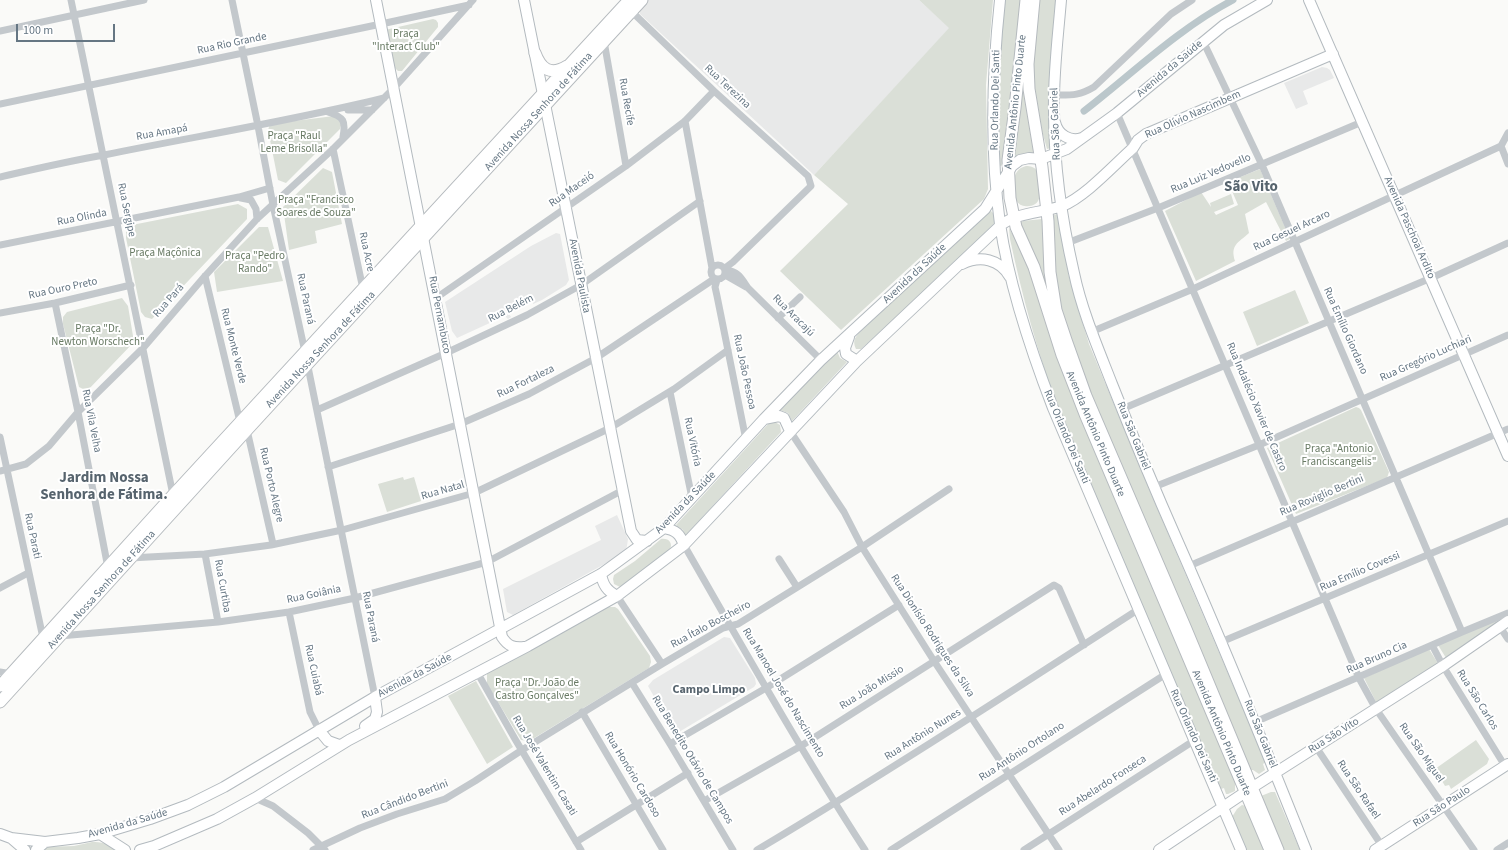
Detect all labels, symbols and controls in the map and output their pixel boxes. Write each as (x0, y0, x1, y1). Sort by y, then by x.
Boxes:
scale bar (18, 16, 117, 42)
text: 100 m (23, 22, 53, 39)
park label: Praça "Interact Club" (372, 28, 440, 54)
street label: Rua Rio Grande (196, 30, 268, 58)
street label: Avenida Antônio Pinto Duarte (1002, 34, 1030, 170)
street label: Avenida da Saúde (1134, 38, 1206, 100)
street label: Avenida Nossa Senhora de Fátima (482, 50, 596, 174)
street label: Rua Orlando Dei Santi (989, 50, 1003, 150)
street label: Rua Terezina (701, 62, 753, 112)
street label: Rua Recife (615, 77, 637, 127)
street label: Rua São Gabriel (1048, 87, 1064, 161)
street label: Rua Olívio Nascimbem (1143, 88, 1243, 142)
street label: Rua Amapá (135, 122, 189, 144)
park label: Praça "Raul Leme Brisolla" (261, 130, 327, 156)
street label: Rua Luiz Vedovello (1169, 151, 1253, 197)
street label: Rua Maceió (547, 170, 597, 210)
street label: Avenida Paschoal Ardito (1381, 175, 1437, 281)
district label: São Vito (1224, 179, 1278, 197)
street label: Rua Sergipe (114, 182, 138, 238)
park label: Praça "Francisco Soares de Souza" (276, 194, 356, 220)
street label: Rua Olinda (56, 207, 108, 229)
street label: Rua Gesuel Arcaro (1252, 207, 1332, 255)
street label: Rua Acre (355, 231, 377, 273)
street label: Avenida Paulista (565, 238, 593, 314)
street label: Avenida da Saúde (881, 241, 949, 307)
park label: Praça Maçônica (129, 247, 201, 261)
park label: Praça "Pedro Rando" (225, 250, 285, 276)
street label: Rua Paraná (293, 272, 317, 326)
street label: Rua Ouro Preto (27, 275, 99, 303)
street label: Rua Pernambuco (425, 275, 453, 355)
street label: Rua Pará (151, 281, 187, 321)
street label: Rua Emílio Giordano (1320, 285, 1370, 377)
street label: Avenida Nossa Senhora de Fátima (263, 289, 379, 411)
street label: Rua Belém (486, 292, 536, 326)
street label: Rua Aracajú (769, 292, 817, 340)
street label: Rua Monte Verde (217, 307, 249, 385)
park label: Praça "Dr. Newton Worschech" (51, 323, 145, 349)
street label: Rua João Pessoa (730, 333, 758, 411)
street label: Rua Gregório Luchiari (1378, 333, 1474, 385)
street label: Rua Indalécio Xavier de Castro (1223, 341, 1289, 473)
street label: Rua Fortaleza (495, 362, 557, 402)
street label: Avenida Antônio Pinto Duarte (1063, 369, 1127, 499)
street label: Rua Vila Velha (78, 388, 104, 454)
street label: Rua Orlando Dei Santi (1040, 388, 1092, 486)
street label: Rua São Gabriel (1113, 400, 1153, 472)
street label: Rua Vitória (680, 416, 704, 468)
park label: Praça "Antonio Franciscangelis" (1302, 443, 1376, 469)
street label: Rua Porto Alegre (256, 446, 286, 524)
street label: Avenida da Saúde (653, 469, 719, 537)
district label: Jardim Nossa Senhora de Fátima. (40, 470, 168, 505)
street label: Rua Roviglio Bertini (1278, 472, 1366, 520)
street label: Rua Natal (420, 479, 466, 503)
street label: Rua Parati (21, 512, 43, 560)
street label: Avenida Nossa Senhora de Fátima (45, 528, 159, 652)
street label: Rua Emílio Covessi (1318, 549, 1402, 595)
street label: Rua Curtiba (211, 558, 233, 614)
street label: Rua Dionísio Rodrigues da Silva (887, 572, 977, 700)
street label: Rua Goiânia (286, 583, 342, 607)
street label: Rua Paraná (359, 590, 381, 644)
street label: Rua Ítalo Boscheiro (669, 598, 753, 652)
street label: Rua Manoel José do Nascimento (739, 626, 827, 760)
street label: Rua Bruno Cia (1345, 639, 1409, 677)
street label: Rua Cuiabá (301, 643, 325, 697)
street label: Avenida da Saúde (376, 651, 454, 701)
street label: Rua João Missio (837, 663, 907, 713)
street label: Rua São Carlos (1453, 667, 1501, 733)
street label: Avenida Antônio Pinto Duarte (1189, 668, 1253, 798)
park label: Praça "Dr. João de Castro Gonçalves" (495, 677, 579, 703)
district label: Campo Limpo (673, 683, 745, 697)
street label: Rua Orlando Dei Santi (1166, 687, 1220, 785)
street label: Rua Benedito Otávio de Campos (648, 693, 736, 827)
street label: Rua São Gabriel (1240, 698, 1280, 770)
street label: Rua Antônio Nunes (882, 706, 964, 764)
street label: Rua José Valentim Casati (509, 713, 579, 819)
street label: Rua São Vito (1306, 715, 1362, 757)
street label: Rua Antônio Ortolano (977, 719, 1067, 785)
street label: Rua São Miguel (1396, 721, 1446, 785)
street label: Rua Honório Cardoso (601, 730, 663, 820)
street label: Rua Abelardo Fonseca (1057, 753, 1149, 819)
street label: Rua São Rafael (1333, 758, 1383, 822)
street label: Rua Cândido Bertini (360, 777, 450, 823)
street label: Rua São Paulo (1411, 784, 1473, 830)
street label: Avenida da Saúde (87, 806, 169, 842)

